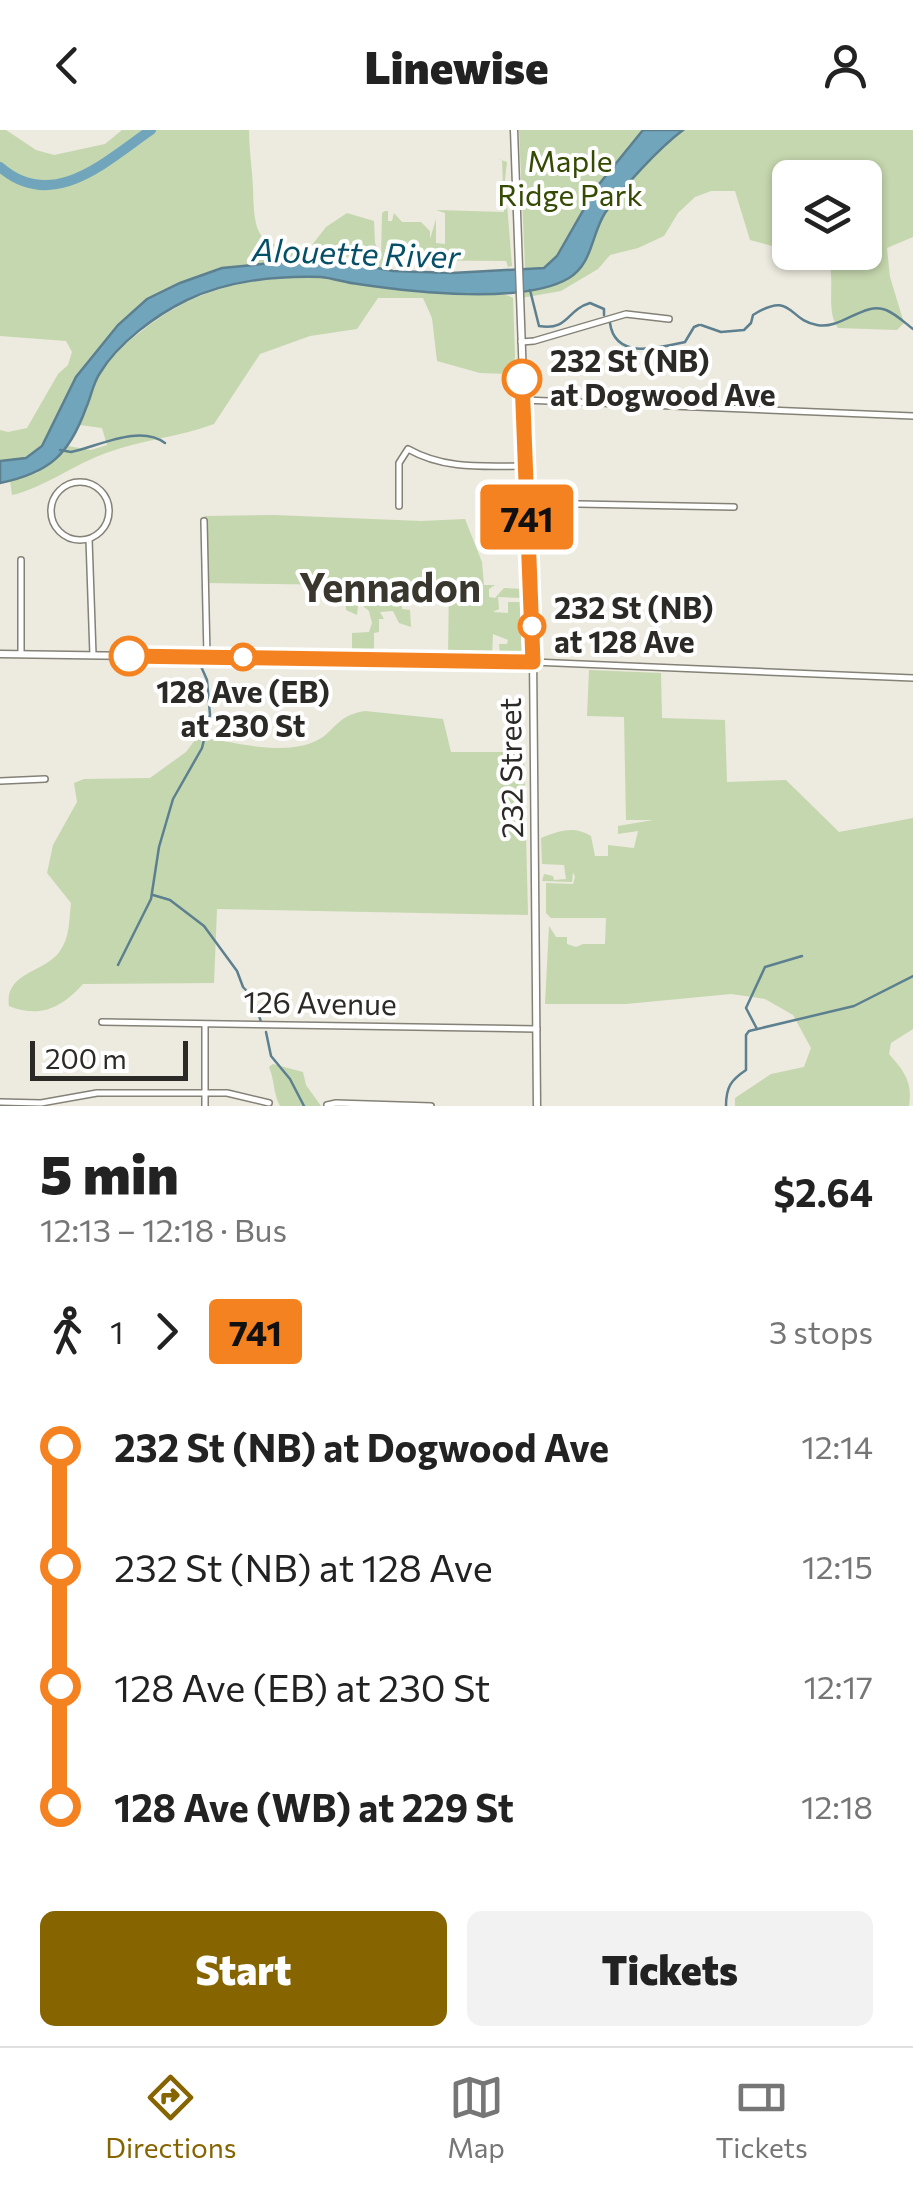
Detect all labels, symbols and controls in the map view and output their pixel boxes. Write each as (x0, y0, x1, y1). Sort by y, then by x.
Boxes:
icon: back (40, 38, 95, 93)
text: Linewise (364, 38, 549, 93)
icon: person (818, 38, 873, 93)
park label: Maple Ridge Park (497, 141, 643, 212)
map controls (772, 160, 882, 270)
button: layers (772, 160, 882, 270)
water label: Alouette River (250, 228, 462, 276)
place label: 232 St (NB) at Dogwood Ave (550, 341, 776, 412)
marker: 232 St (NB) at Dogwood Ave (503, 360, 541, 398)
line badge: 741 (470, 484, 584, 550)
text: 741 (500, 496, 554, 539)
district label: Yennadon (299, 561, 481, 610)
place label: 232 St (NB) at 128 Ave (554, 588, 714, 659)
marker: 232 St (NB) at 128 Ave (519, 613, 545, 639)
unlabelled marker (110, 637, 148, 675)
marker: 128 Ave (EB) at 230 St (230, 644, 256, 670)
place label: 128 Ave (EB) at 230 St (156, 672, 330, 743)
street label: 232 Street (490, 697, 529, 839)
street label: 126 Avenue (243, 982, 397, 1021)
scale bar (30, 1036, 188, 1080)
text: 200 m (45, 1041, 127, 1075)
text: 5 min (40, 1138, 179, 1205)
text: $2.64 (773, 1168, 873, 1215)
text: 12:13 – 12:18 · Bus (40, 1209, 287, 1249)
icon: walk (40, 1304, 95, 1359)
icon: forward (139, 1304, 194, 1359)
text: 741 (229, 1310, 282, 1353)
text: 1 (110, 1311, 124, 1351)
text: 3 stops (769, 1311, 873, 1351)
text: 232 St (NB) at Dogwood Ave (114, 1423, 609, 1470)
text: 12:14 (801, 1426, 873, 1466)
text: 232 St (NB) at 128 Ave (114, 1543, 493, 1590)
text: 12:15 (802, 1546, 873, 1586)
text: 128 Ave (EB) at 230 St (114, 1663, 490, 1710)
text: 12:17 (803, 1666, 873, 1706)
text: 128 Ave (WB) at 229 St (114, 1783, 514, 1830)
text: 12:18 (801, 1786, 873, 1826)
button: Start (40, 1911, 447, 2026)
button: Tickets (467, 1911, 873, 2026)
tab: Directions (105, 2070, 237, 2164)
tab: Map (447, 2070, 505, 2164)
tab: Tickets (715, 2070, 808, 2164)

